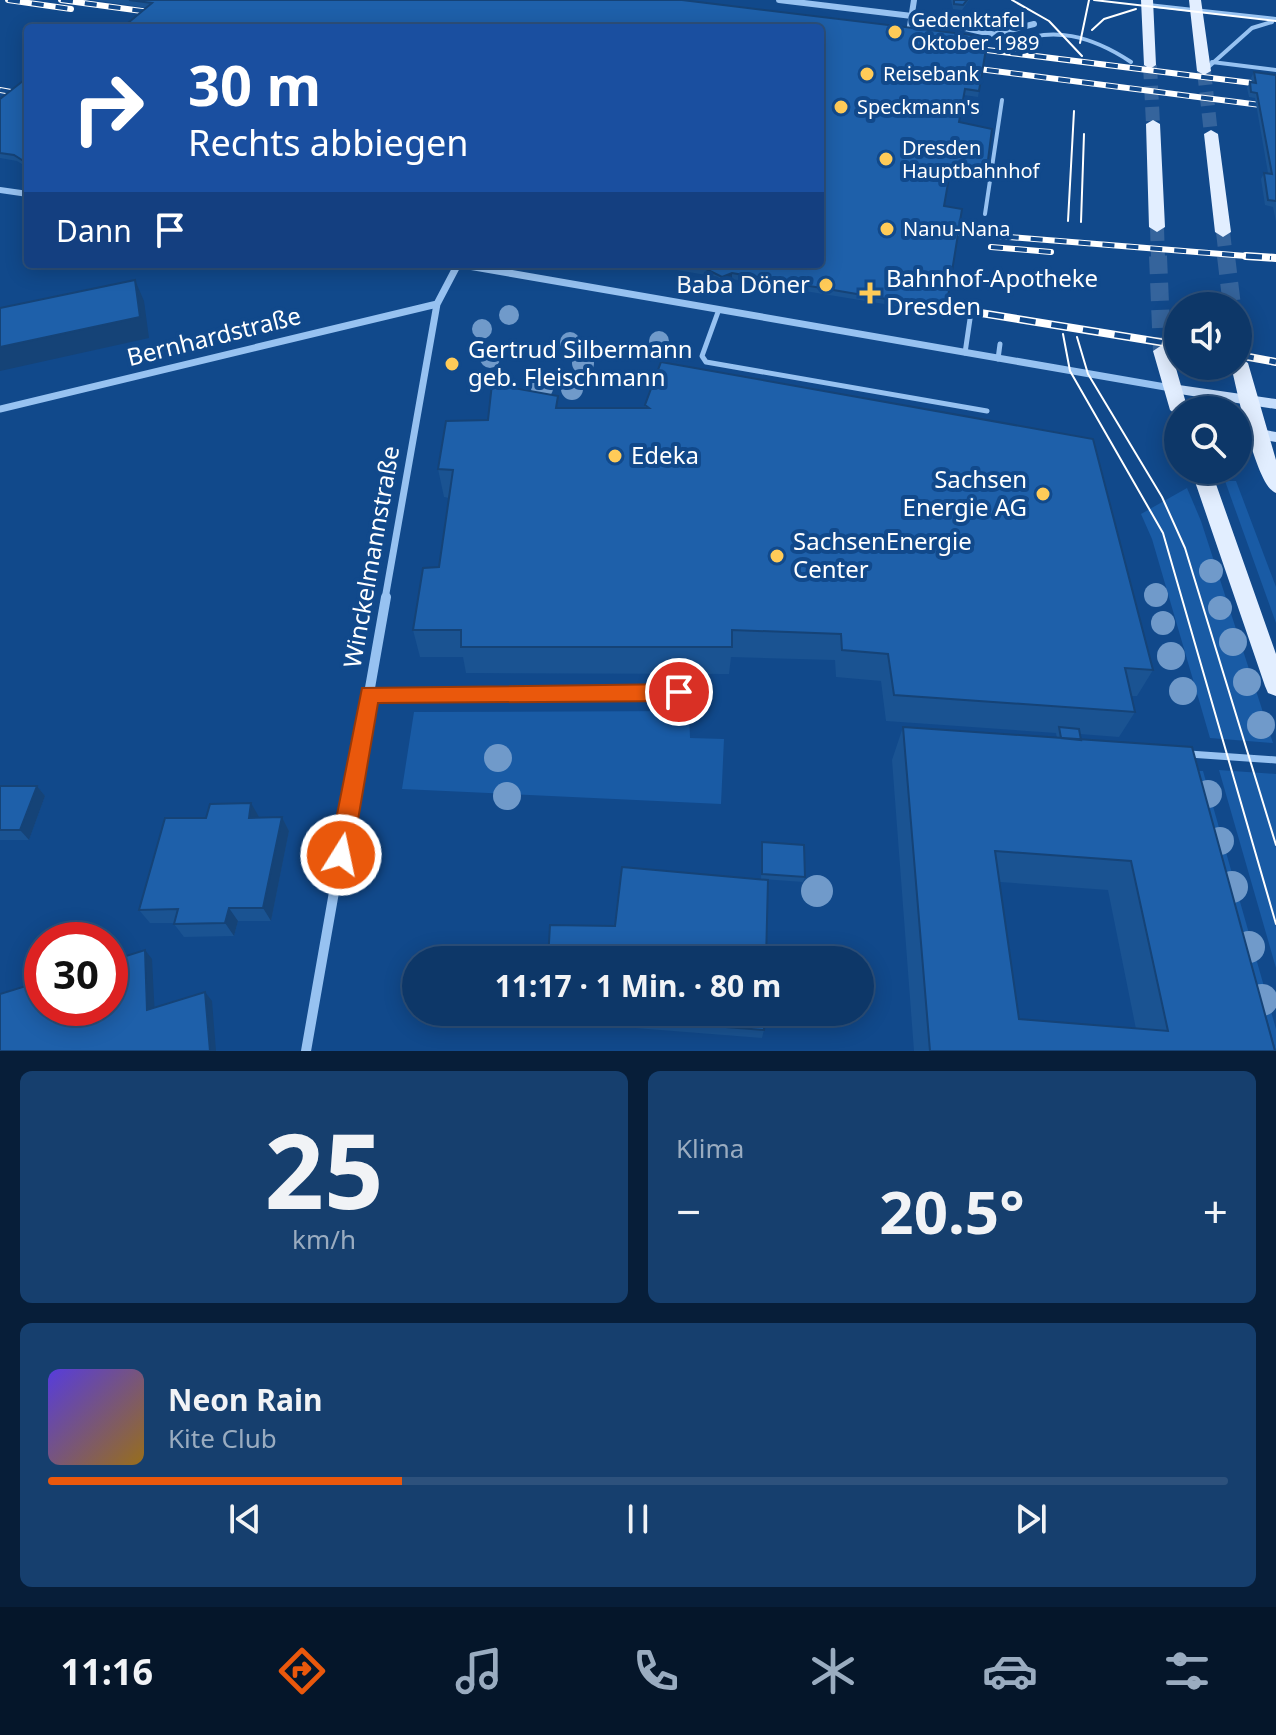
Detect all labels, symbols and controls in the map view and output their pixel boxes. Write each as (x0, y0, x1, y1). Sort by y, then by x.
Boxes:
place label: Gedenktafel Oktober 1989 (911, 6, 1039, 56)
marker: Gedenktafel Oktober 1989 (886, 23, 904, 41)
text: 30 m (188, 46, 321, 122)
icon: right (56, 56, 160, 160)
place label: Reisebank (883, 60, 980, 87)
marker: Reisebank (858, 65, 876, 83)
place label: Speckmann's (857, 93, 980, 120)
marker: Speckmann's (832, 98, 850, 116)
text: Rechts abbiegen (188, 118, 469, 167)
place label: Dresden Hauptbahnhof (902, 134, 1041, 184)
marker: Dresden Hauptbahnhof (877, 150, 895, 168)
icon: arrive (148, 208, 192, 252)
text: Dann (56, 210, 132, 251)
place label: Nanu-Nana (903, 215, 1011, 242)
marker: Nanu-Nana (878, 220, 896, 238)
place label: Bahnhof-Apotheke Dresden (886, 261, 1098, 322)
place label: Baba Döner (676, 267, 810, 300)
marker: Baba Döner (817, 276, 835, 294)
marker: Bahnhof-Apotheke Dresden (861, 284, 879, 302)
map controls (1164, 292, 1252, 484)
button: sound (1164, 292, 1252, 380)
street label: Bernhardstraße (123, 298, 304, 373)
place label: Gertrud Silbermann geb. Fleischmann (468, 332, 693, 393)
marker: Gertrud Silbermann geb. Fleischmann (443, 355, 461, 373)
button: search (1164, 396, 1252, 484)
place label: Edeka (631, 438, 699, 471)
street label: Winckelmannstraße (335, 443, 406, 670)
marker: Edeka (606, 447, 624, 465)
place label: Sachsen Energie AG (903, 462, 1027, 523)
marker: Sachsen Energie AG (1034, 485, 1052, 503)
place label: SachsenEnergie Center (793, 524, 972, 585)
marker: SachsenEnergie Center (768, 547, 786, 565)
pin (645, 658, 713, 726)
icon: arrive (657, 670, 701, 714)
position arrow (299, 813, 383, 897)
speed limit sign: 30 (24, 922, 128, 1026)
text: 11:17 · 1 Min. · 80 m (495, 965, 781, 1006)
text: 25 (265, 1098, 383, 1239)
text: Klima (676, 1130, 744, 1166)
text: 20.5° (879, 1170, 1025, 1252)
text: − (676, 1181, 701, 1241)
text: + (1203, 1181, 1228, 1241)
text: km/h (292, 1221, 356, 1257)
text: Neon Rain (168, 1379, 322, 1420)
text: Kite Club (168, 1420, 277, 1456)
icon: previous (223, 1497, 267, 1541)
icon: pause (616, 1497, 660, 1541)
icon: next (1009, 1497, 1053, 1541)
icon: directions (274, 1643, 330, 1699)
icon: music (451, 1643, 507, 1699)
icon: phone (628, 1643, 684, 1699)
icon: climate (805, 1643, 861, 1699)
icon: car (982, 1643, 1038, 1699)
icon: filters (1159, 1643, 1215, 1699)
text: 11:16 (61, 1647, 153, 1696)

